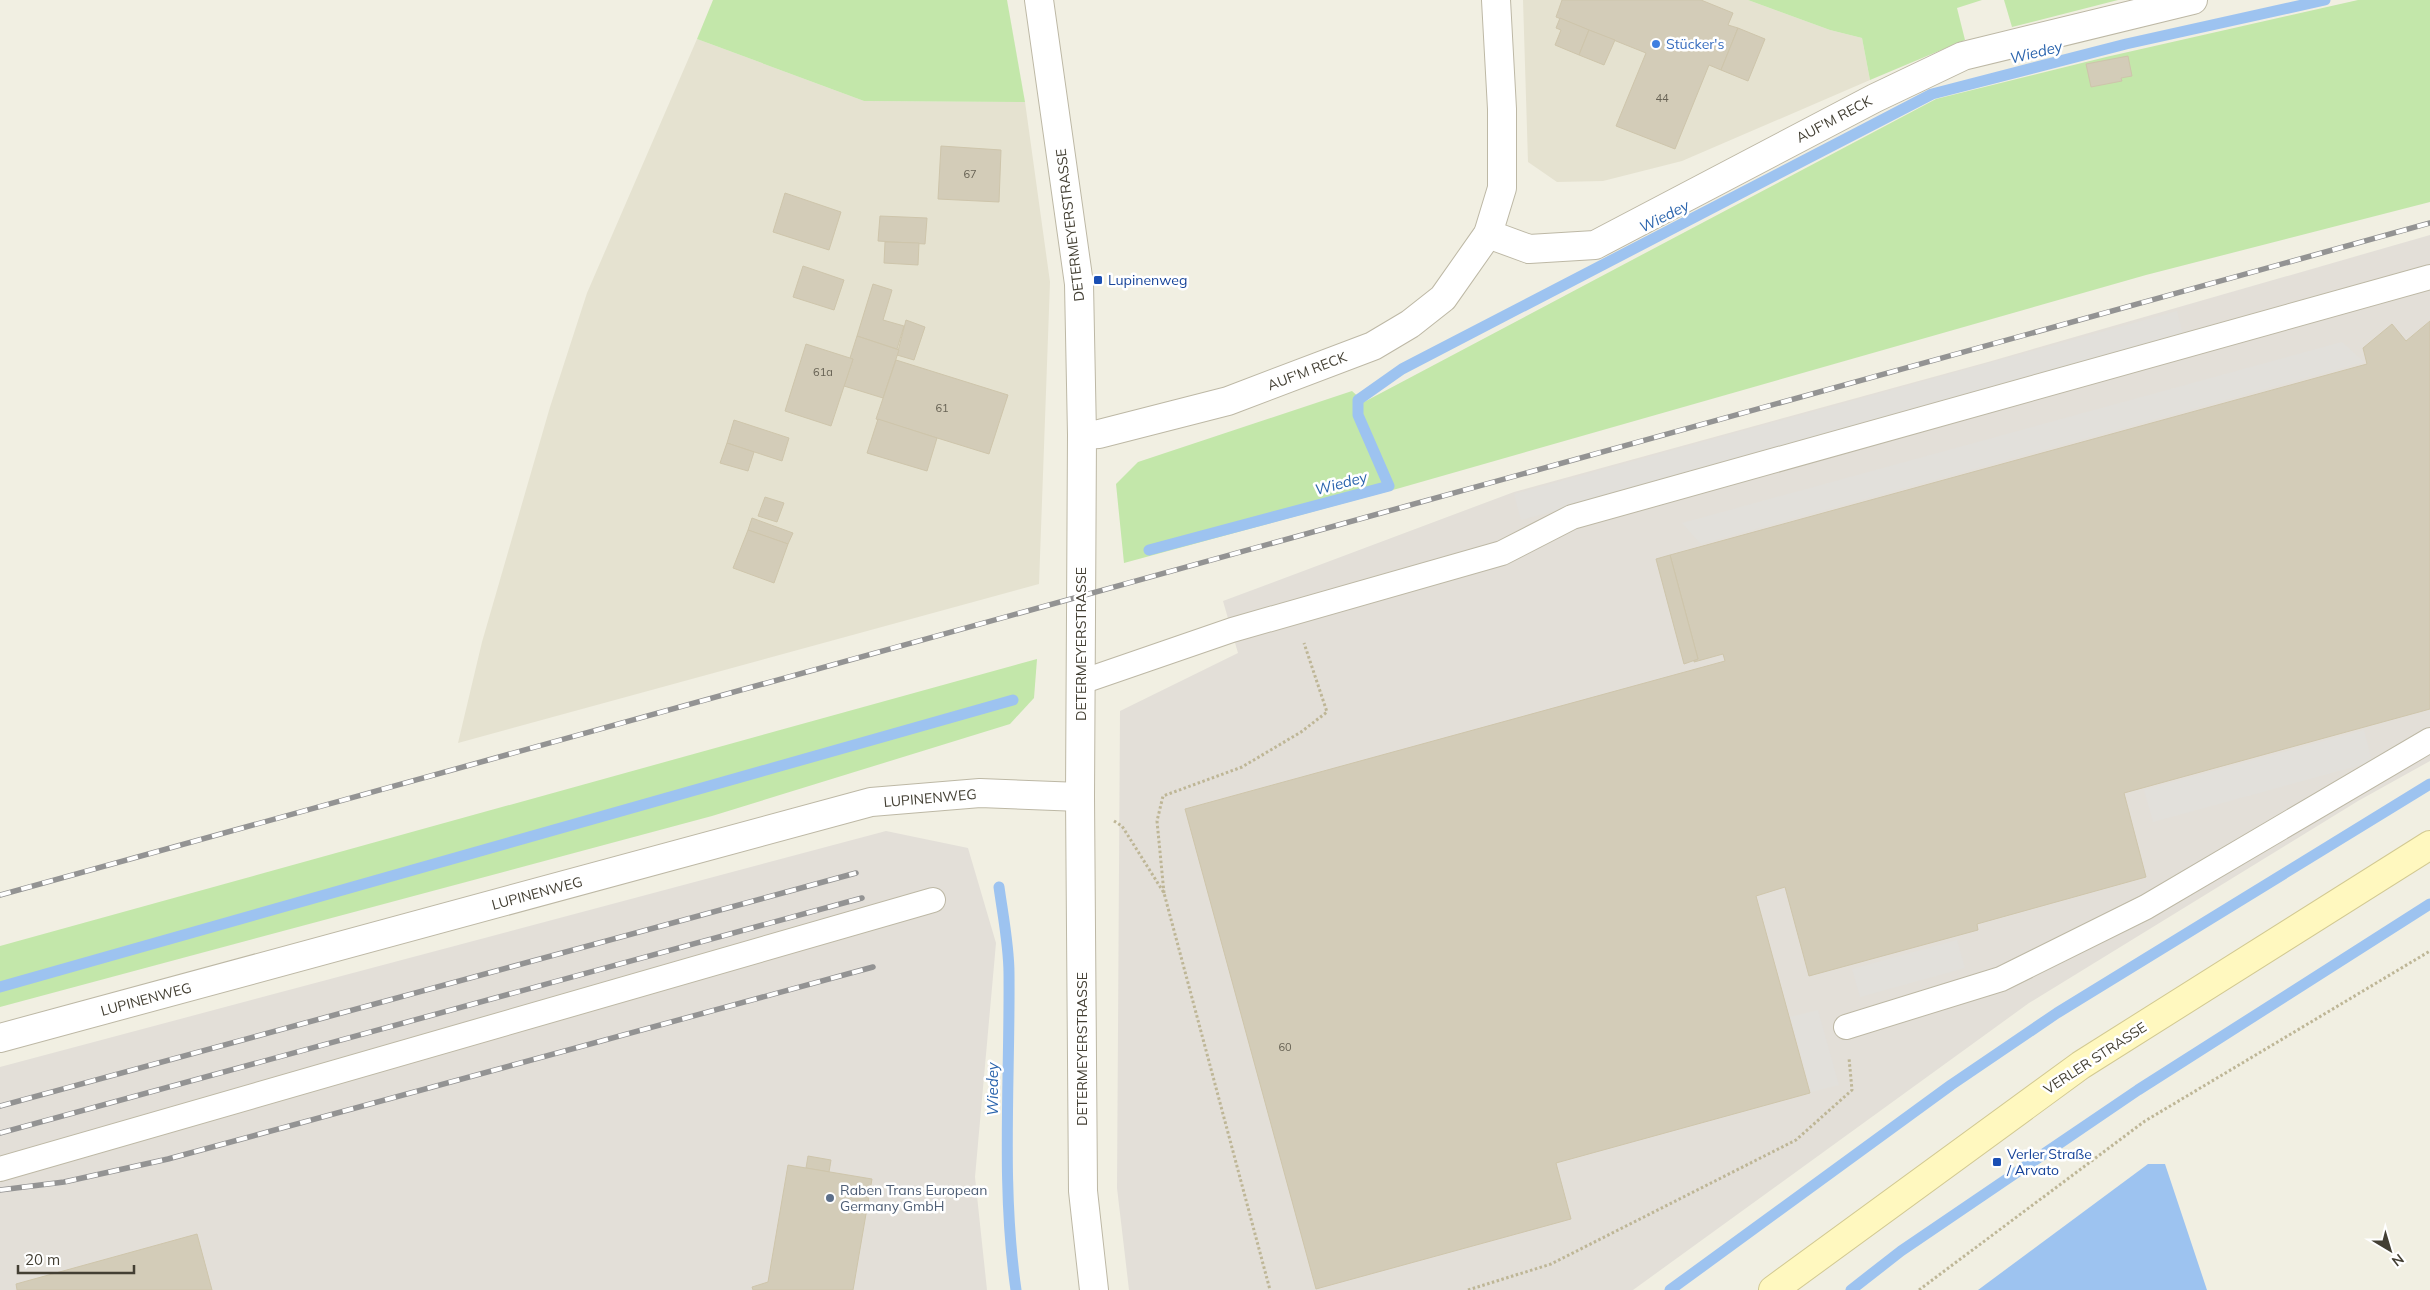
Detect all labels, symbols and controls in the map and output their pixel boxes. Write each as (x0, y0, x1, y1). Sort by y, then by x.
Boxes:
place label: Stücker's (1666, 35, 1724, 53)
water label: Wiedey (2008, 36, 2065, 68)
marker: Stücker's (1650, 38, 1662, 50)
house number: 44 (1655, 91, 1669, 105)
street label: AUF'M RECK (1793, 91, 1876, 147)
street label: DETERMEYERSTRASSE (1052, 147, 1088, 303)
house number: 67 (963, 167, 977, 181)
water label: Wiedey (1636, 195, 1693, 237)
place label: Lupinenweg (1108, 271, 1187, 289)
marker: Lupinenweg (1092, 274, 1104, 286)
street label: AUF'M RECK (1265, 347, 1350, 394)
house number: 61a (813, 365, 833, 379)
house number: 61 (935, 401, 949, 415)
water label: Wiedey (1313, 467, 1370, 499)
street label: DETERMEYERSTRASSE (1072, 567, 1090, 721)
street label: LUPINENWEG (883, 785, 977, 811)
street label: LUPINENWEG (490, 872, 584, 914)
street label: DETERMEYERSTRASSE (1073, 972, 1091, 1126)
street label: LUPINENWEG (99, 978, 193, 1020)
street label: VERLER STRASSE (2040, 1018, 2150, 1098)
house number: 60 (1278, 1040, 1292, 1054)
water label: Wiedey (983, 1061, 1002, 1116)
place label: Verler Straße / Arvato (2006, 1145, 2092, 1179)
marker: Verler Straße / Arvato (1991, 1156, 2003, 1168)
place label: Raben Trans European Germany GmbH (840, 1181, 987, 1215)
marker: Raben Trans European Germany GmbH (824, 1192, 836, 1204)
north arrow (2365, 1225, 2415, 1275)
scale bar (18, 1242, 134, 1274)
text: 20 m (25, 1250, 60, 1269)
text: N (2388, 1250, 2408, 1271)

